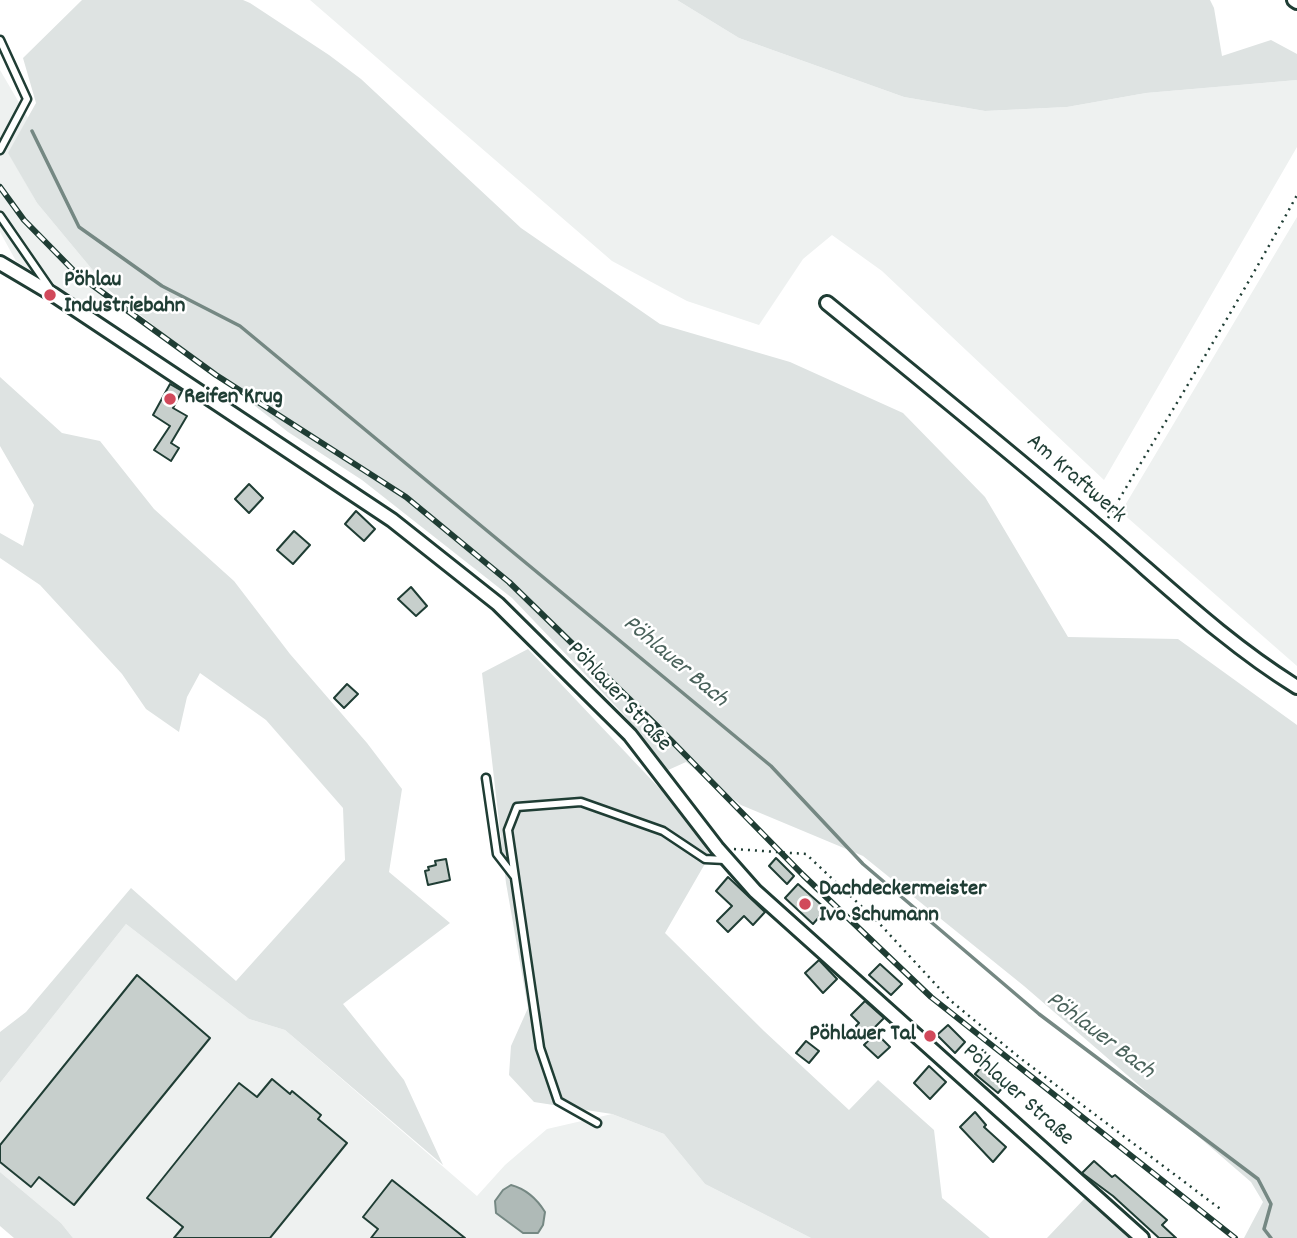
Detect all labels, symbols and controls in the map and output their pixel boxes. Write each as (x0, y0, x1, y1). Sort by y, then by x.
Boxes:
place label: Pöhlau Industriebahn (64, 268, 185, 322)
marker: Pöhlau Industriebahn (42, 287, 58, 303)
place label: Reifen Krug (184, 385, 283, 413)
marker: Reifen Krug (162, 391, 178, 407)
street label: Am Kraftwerk (1020, 429, 1130, 531)
water label: Pöhlauer Bach (616, 611, 732, 715)
street label: Pöhlauer Straße (560, 637, 676, 759)
place label: Dachdeckermeister Ivo Schumann (819, 877, 987, 931)
marker: Dachdeckermeister Ivo Schumann (797, 896, 813, 912)
water label: Pöhlauer Bach (1039, 987, 1159, 1087)
place label: Pöhlauer Tal (809, 1022, 916, 1050)
marker: Pöhlauer Tal (922, 1028, 938, 1044)
street label: Pöhlauer Straße (956, 1039, 1078, 1153)

